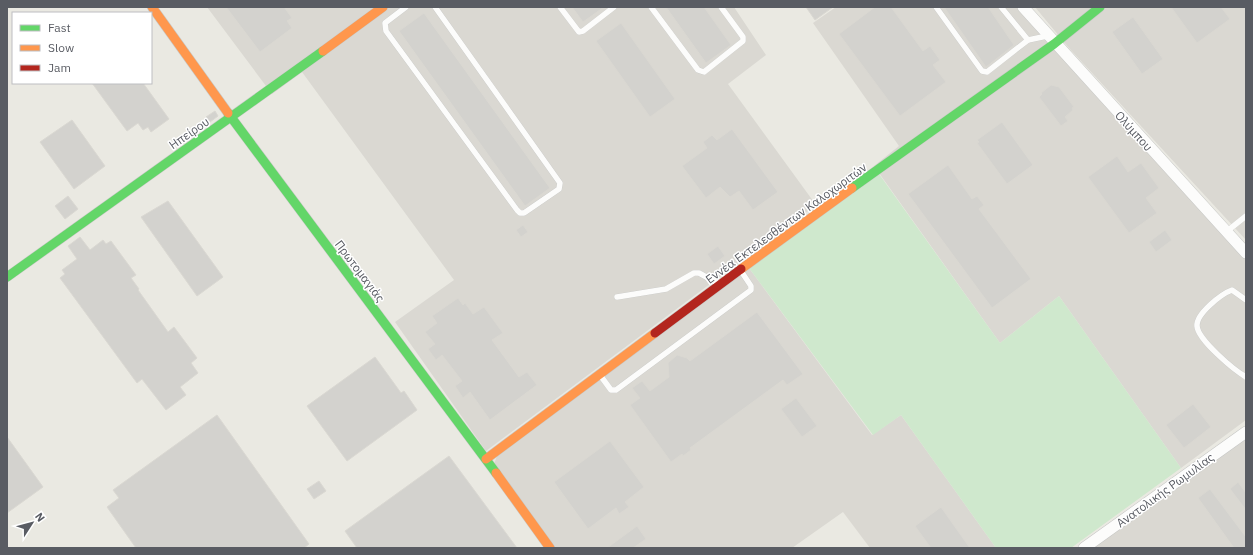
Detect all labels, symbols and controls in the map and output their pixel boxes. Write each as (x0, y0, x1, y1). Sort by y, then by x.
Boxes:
legend (12, 12, 152, 84)
text: Fast (48, 20, 71, 35)
text: Slow (48, 40, 74, 55)
text: Jam (48, 60, 71, 75)
street label: Ολύμπου (1112, 108, 1156, 154)
street label: Ηπείρου (166, 114, 212, 152)
street label: Εννέα Εκτελεσθέντων Καλοχωριτών (702, 159, 870, 287)
street label: Πρωτομαγιάς (332, 237, 388, 305)
street label: Ανατολικής Ρωμυλίας (1113, 449, 1217, 530)
north arrow (12, 503, 52, 543)
text: N (32, 510, 48, 524)

